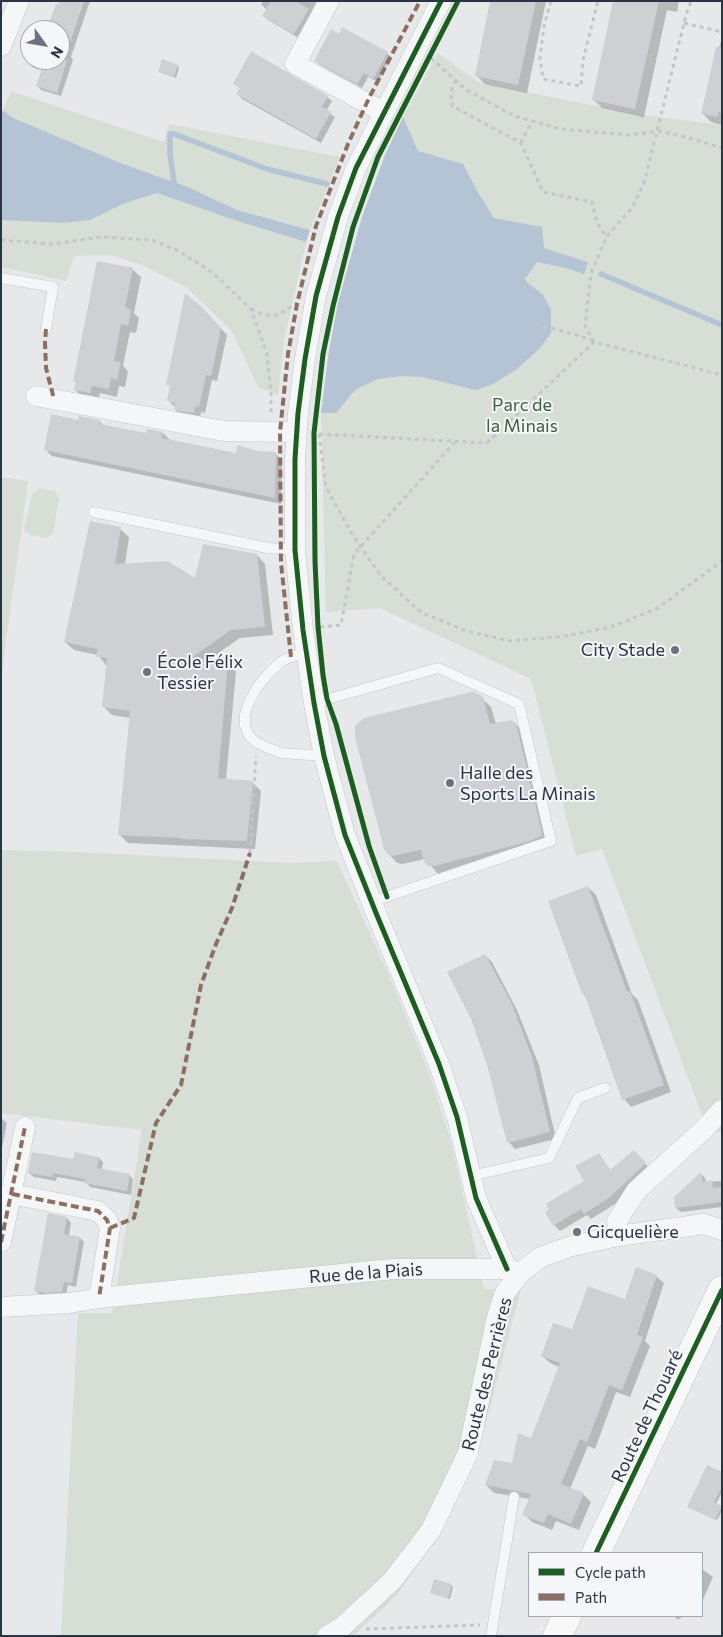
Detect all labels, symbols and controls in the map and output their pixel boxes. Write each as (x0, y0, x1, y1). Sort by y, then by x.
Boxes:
north arrow (20, 20, 70, 70)
text: N (47, 44, 67, 62)
park label: Parc de la Minais (486, 394, 558, 436)
place label: City Stade (581, 639, 665, 661)
marker: City Stade (669, 644, 681, 656)
place label: École Félix Tessier (157, 651, 243, 694)
marker: École Félix Tessier (141, 666, 153, 678)
place label: Halle des Sports La Minais (460, 762, 596, 804)
marker: Halle des Sports La Minais (444, 777, 456, 789)
place label: Gicquelière (587, 1221, 679, 1243)
marker: Gicquelière (571, 1226, 583, 1238)
street label: Rue de la Piais (308, 1258, 424, 1288)
street label: Route des Perrières (457, 1295, 517, 1453)
street label: Route de Thouaré (607, 1346, 687, 1486)
legend (528, 1552, 703, 1617)
text: Cycle path (575, 1563, 646, 1581)
text: Path (575, 1588, 607, 1606)

